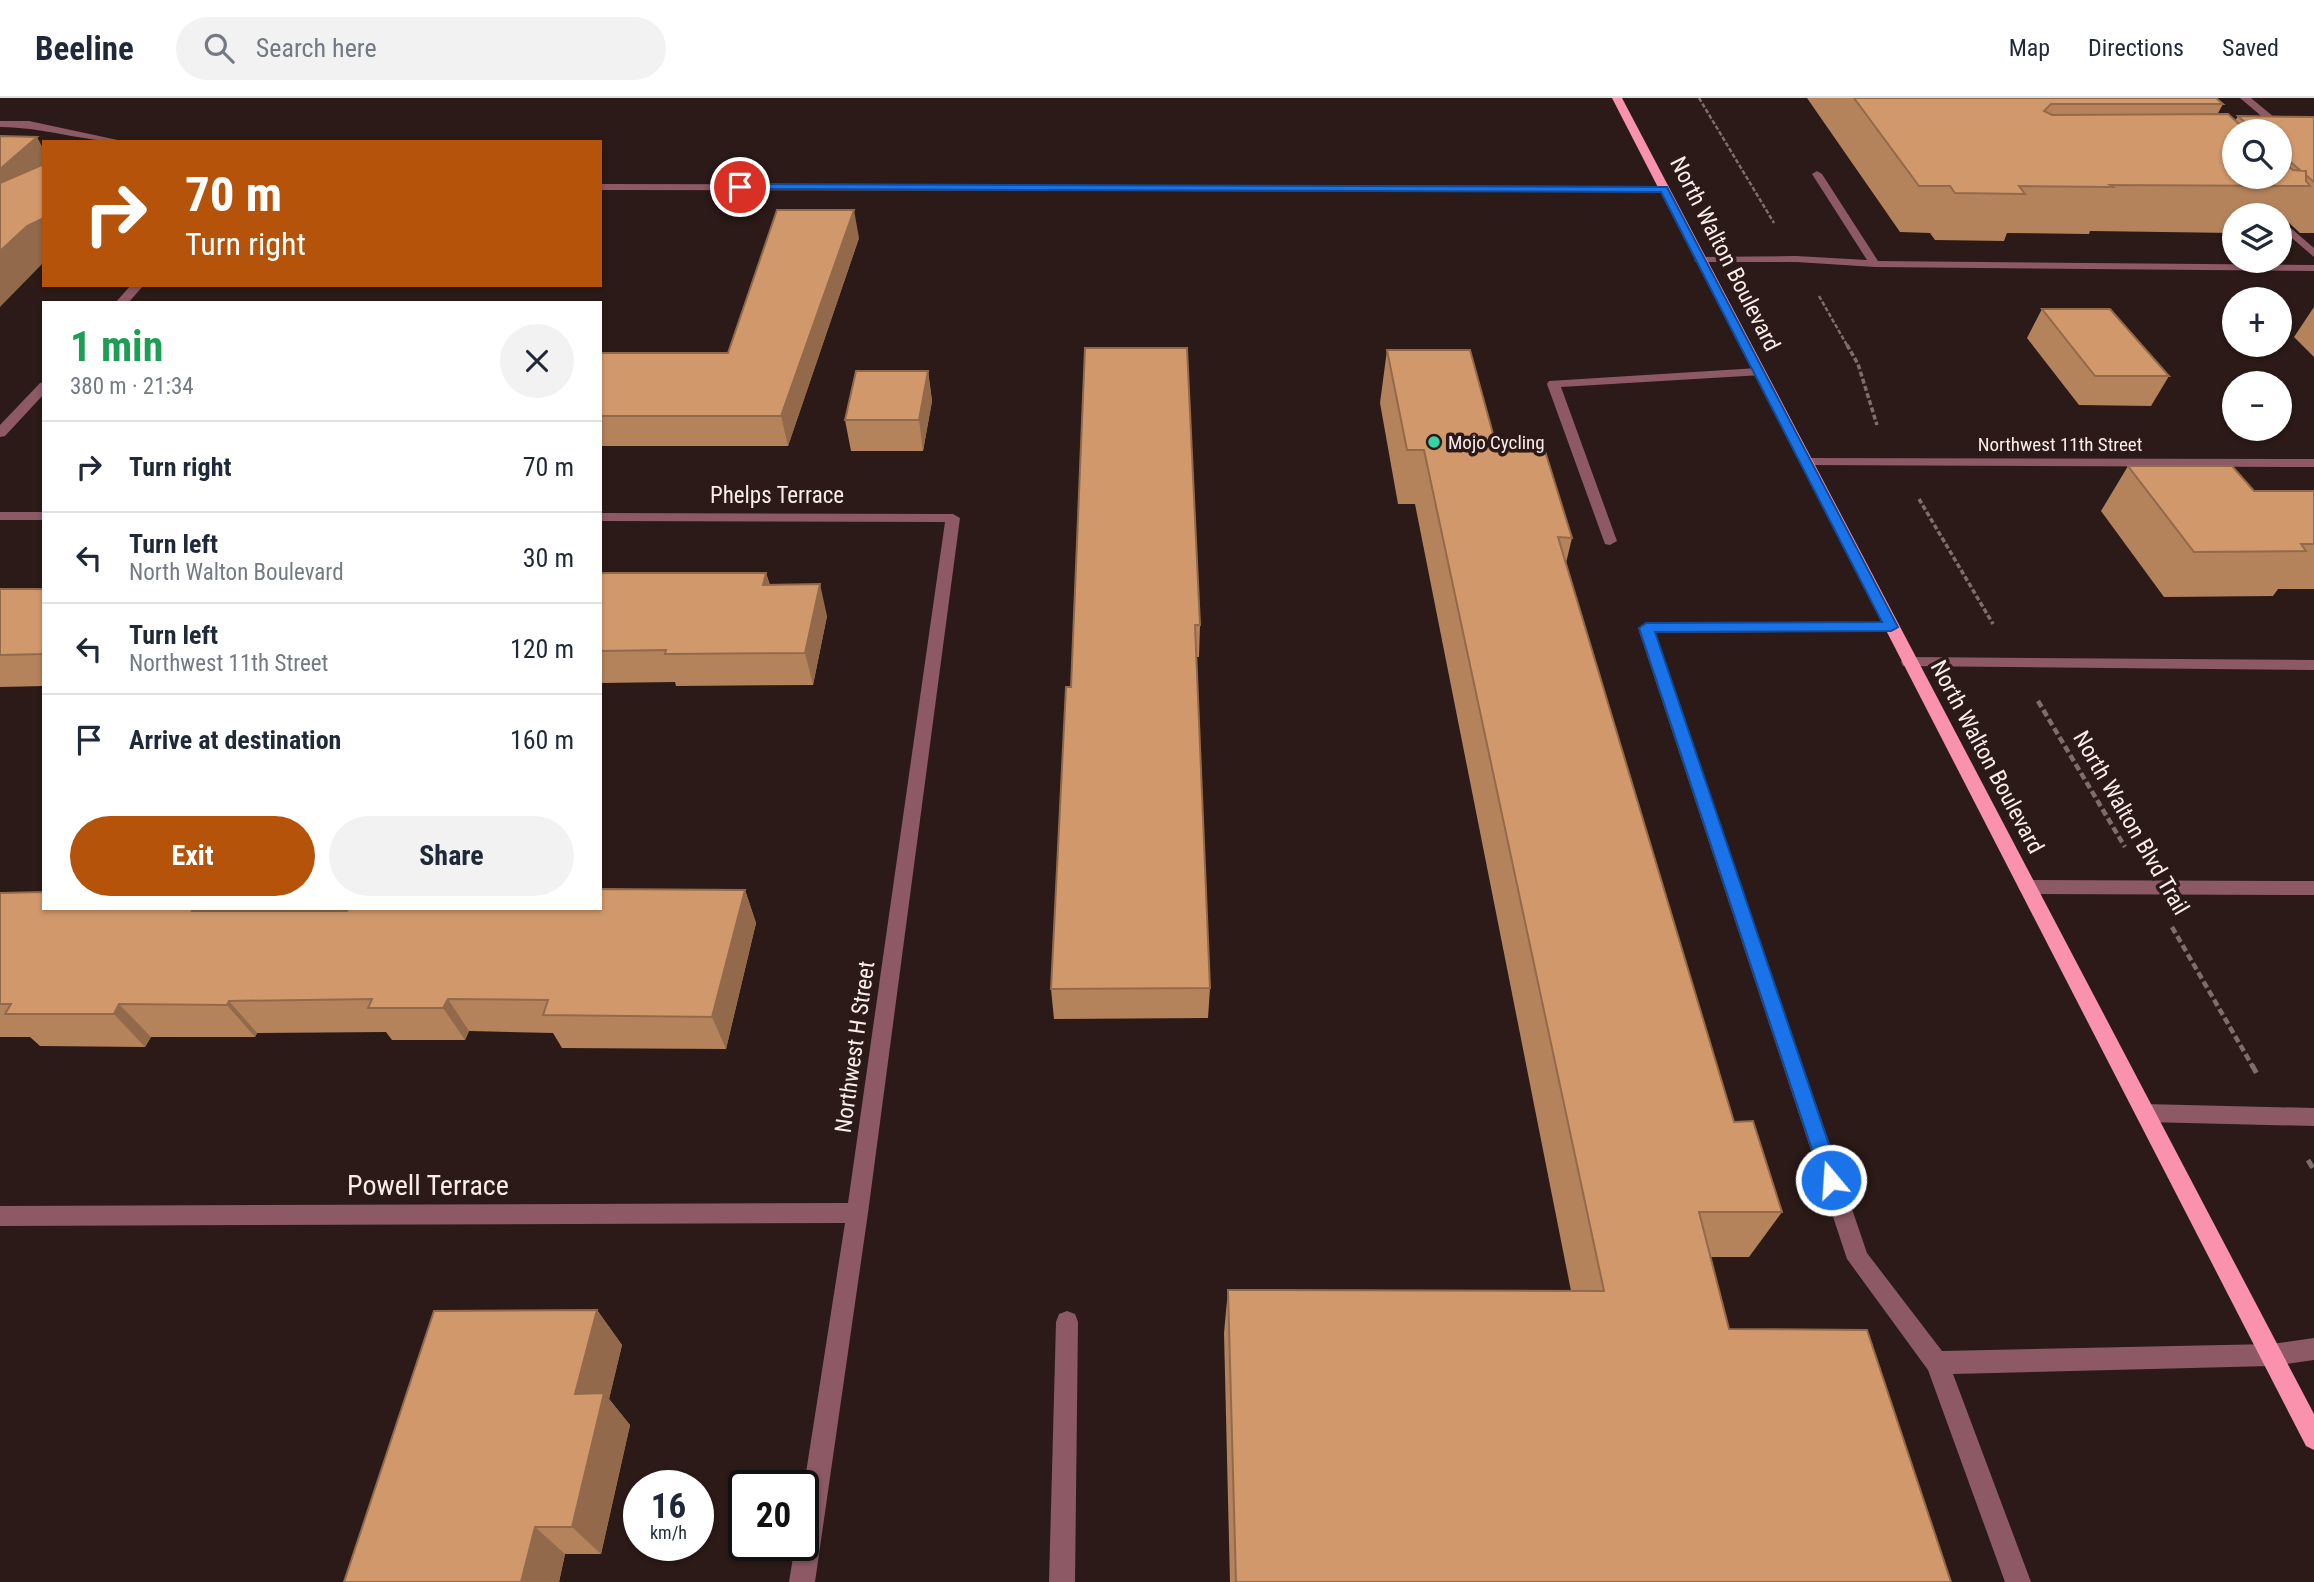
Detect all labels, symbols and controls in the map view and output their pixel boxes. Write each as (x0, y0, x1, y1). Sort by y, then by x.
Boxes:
search box (176, 17, 666, 80)
text: Beeline (35, 29, 134, 68)
icon: search (200, 29, 238, 67)
text: Search here (256, 33, 377, 63)
text: Map (2009, 34, 2050, 62)
text: Directions (2088, 34, 2184, 62)
text: Saved (2222, 34, 2279, 62)
map controls (2222, 119, 2292, 441)
button: search (2222, 119, 2292, 189)
street label: North Walton Boulevard (1664, 152, 1786, 356)
pin (710, 157, 770, 217)
text: 70 m (185, 166, 282, 223)
icon: right (70, 168, 161, 259)
icon: arrive (721, 168, 759, 206)
button: layers (2222, 203, 2292, 273)
text: Turn right (185, 225, 306, 263)
button: + (2222, 287, 2292, 357)
text: 1 min (70, 322, 163, 371)
button: close (500, 324, 574, 398)
button: − (2222, 371, 2292, 441)
text: 380 m · 21:34 (70, 373, 194, 400)
place label: Mojo Cycling (1448, 431, 1545, 454)
street label: Northwest 11th Street (1978, 433, 2142, 456)
marker: Mojo Cycling (1426, 434, 1442, 450)
icon: right (70, 448, 108, 486)
text: Turn right (129, 452, 231, 482)
text: 70 m (523, 452, 574, 482)
street label: Phelps Terrace (710, 482, 844, 509)
text: Turn left (129, 529, 218, 559)
icon: left (70, 539, 108, 577)
text: 30 m (523, 543, 574, 573)
text: North Walton Boulevard (129, 559, 344, 586)
text: Turn left (129, 620, 218, 650)
icon: left (70, 630, 108, 668)
text: 120 m (510, 634, 574, 664)
text: Northwest 11th Street (129, 650, 328, 677)
street label: North Walton Boulevard (1925, 656, 2049, 858)
icon: arrive (70, 721, 108, 759)
text: Arrive at destination (129, 725, 341, 755)
text: 160 m (510, 725, 574, 755)
street label: North Walton Blvd Trail (2067, 726, 2195, 920)
button: Exit (70, 816, 315, 896)
button: Share (329, 816, 574, 896)
street label: Northwest H Street (830, 959, 880, 1135)
position arrow (1794, 1143, 1868, 1217)
street label: Powell Terrace (347, 1169, 509, 1202)
speed limit sign: 20 (728, 1470, 819, 1561)
text: 16 (651, 1486, 686, 1527)
text: km/h (650, 1522, 687, 1543)

